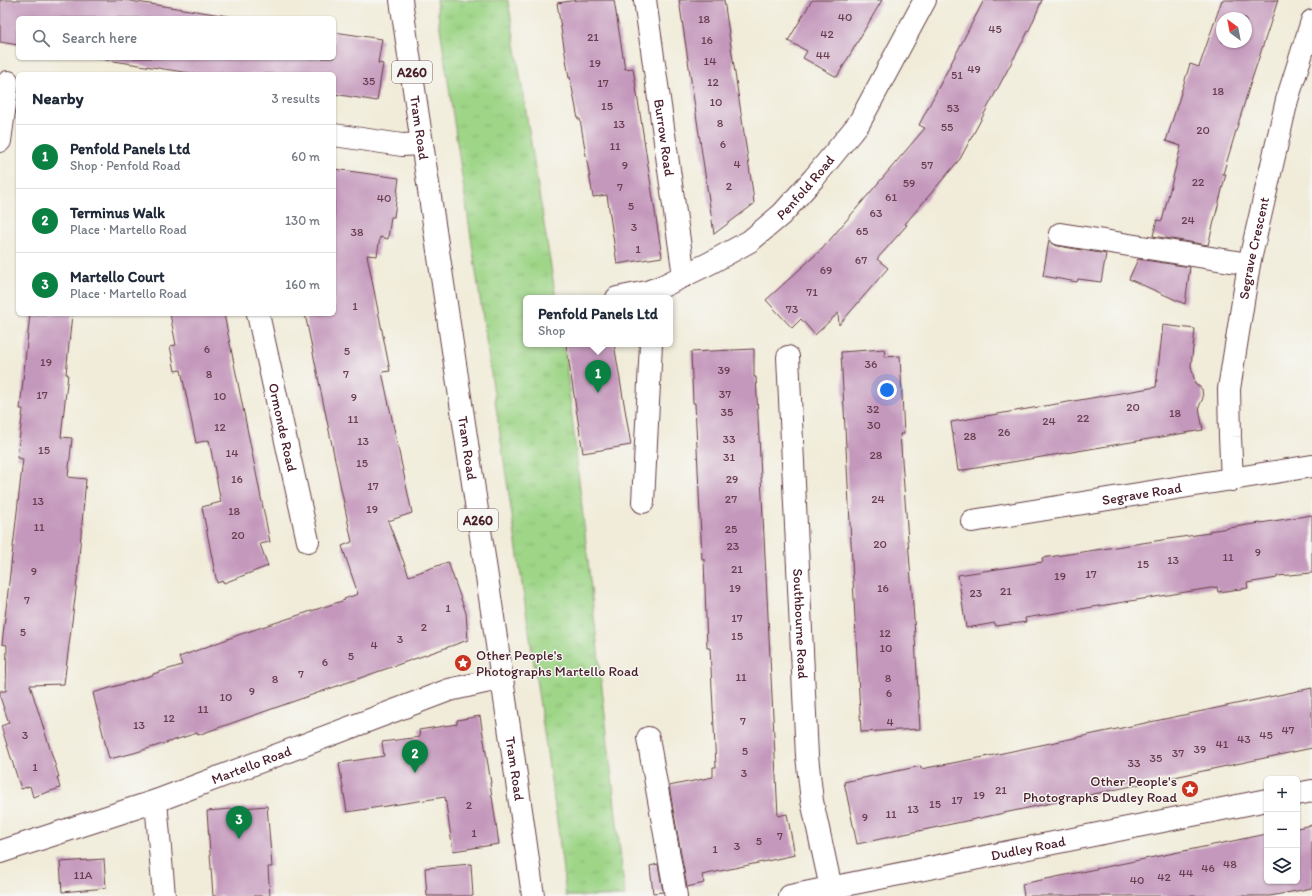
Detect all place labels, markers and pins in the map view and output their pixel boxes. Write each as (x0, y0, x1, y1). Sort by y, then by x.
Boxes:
pin: 1 (585, 360, 611, 393)
place label: Other People's Photographs Martello Road (476, 647, 639, 680)
place icon: Other People's Photographs Martello Road (453, 653, 473, 673)
pin: 2 (402, 740, 428, 773)
place label: Other People's Photographs Dudley Road (1023, 773, 1177, 806)
place icon: Other People's Photographs Dudley Road (1180, 779, 1200, 799)
pin: 3 (226, 806, 252, 839)

